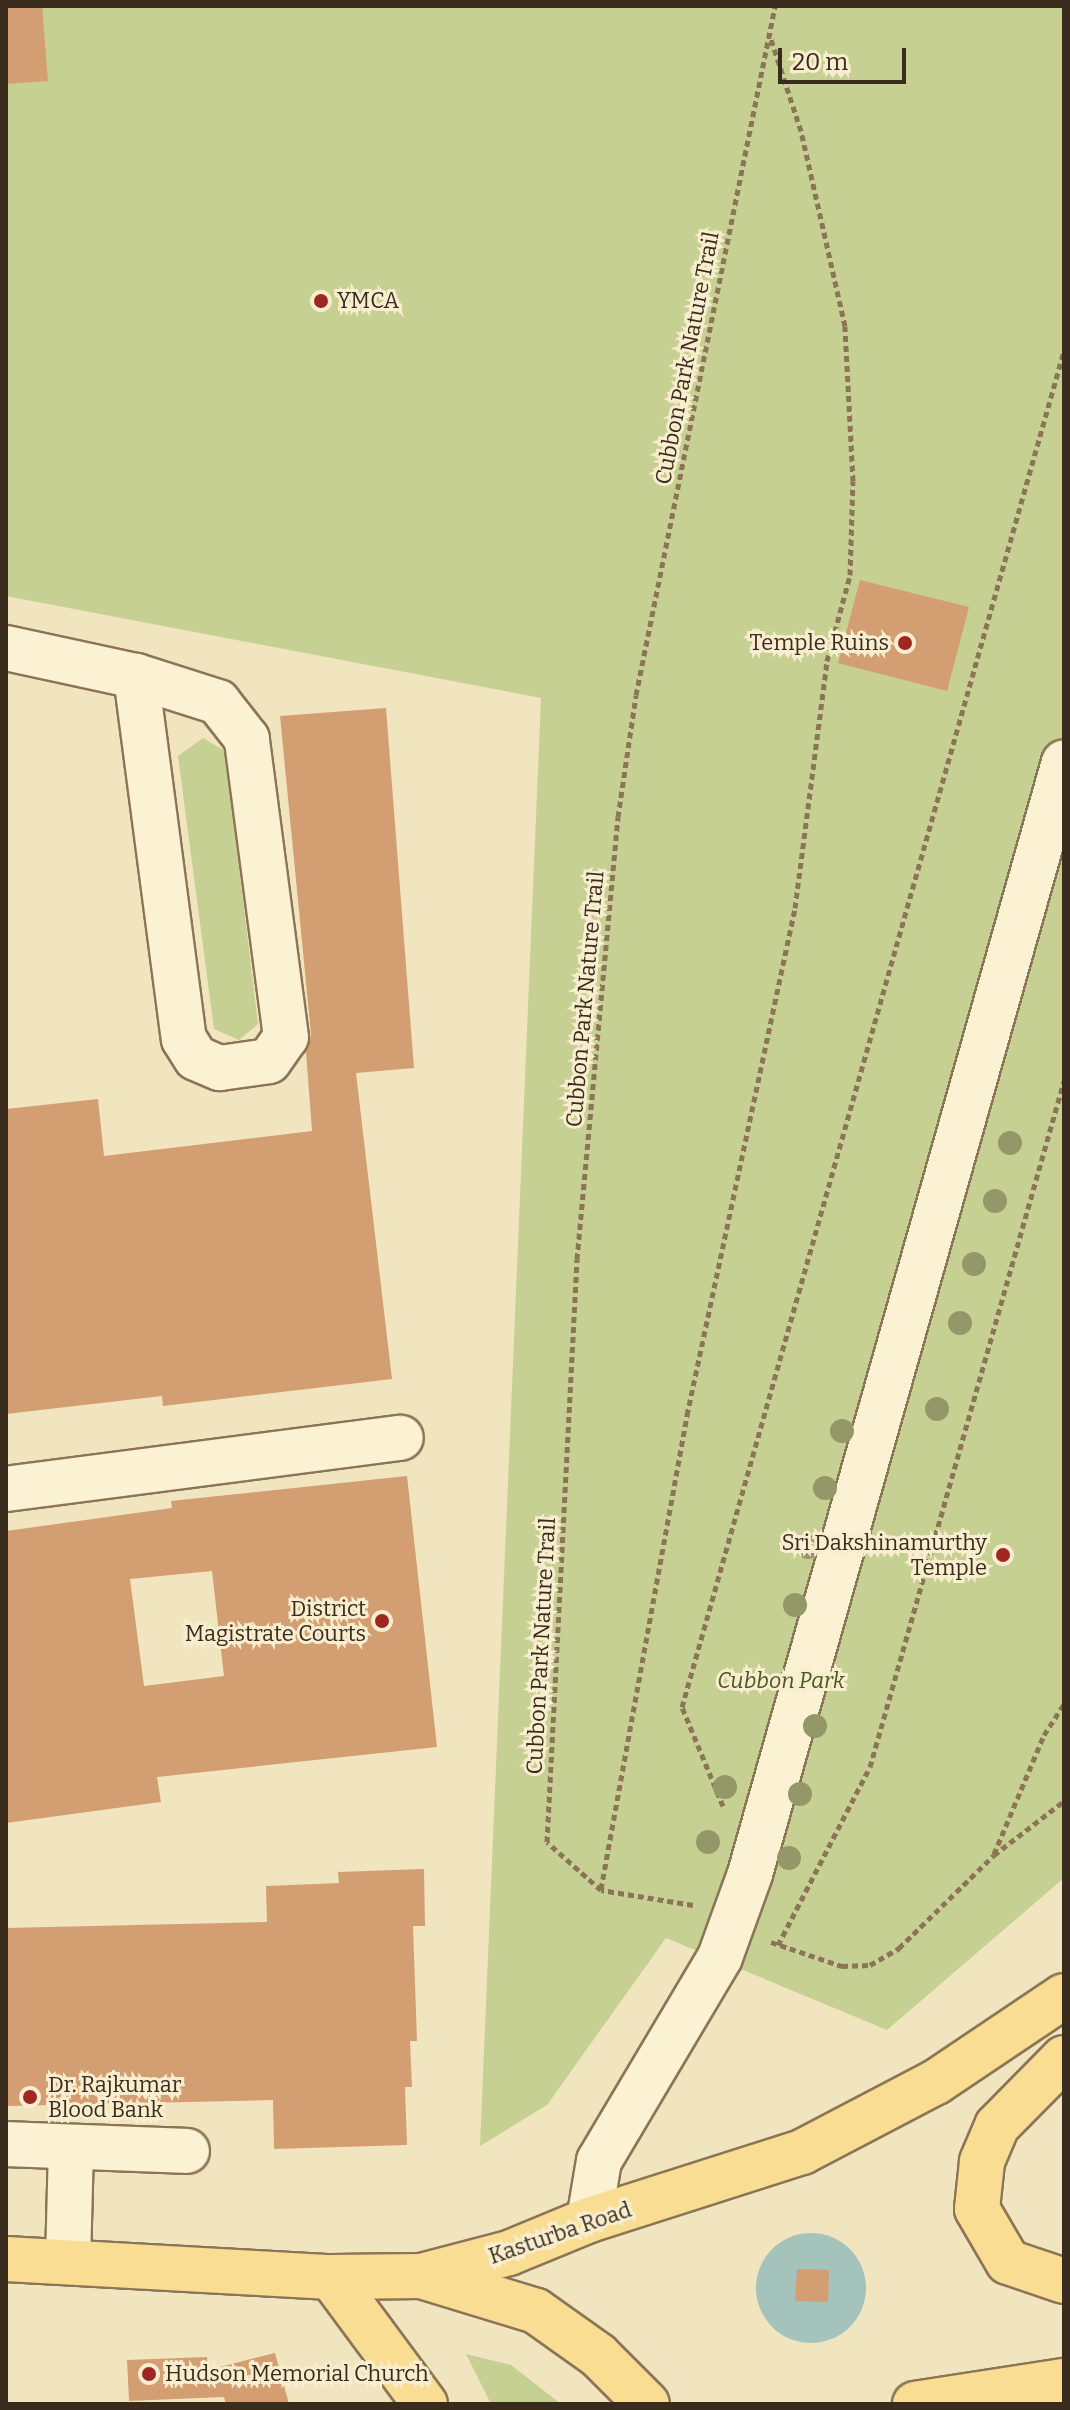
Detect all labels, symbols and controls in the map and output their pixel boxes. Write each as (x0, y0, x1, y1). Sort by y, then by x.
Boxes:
scale bar (782, 32, 910, 82)
text: 20 m (792, 48, 848, 76)
street label: Cubbon Park Nature Trail (650, 229, 724, 487)
place label: YMCA (337, 288, 399, 314)
marker: YMCA (312, 292, 330, 310)
place label: Temple Ruins (750, 630, 889, 656)
marker: Temple Ruins (896, 634, 914, 652)
street label: Cubbon Park Nature Trail (561, 870, 609, 1128)
street label: Cubbon Park Nature Trail (521, 1517, 561, 1775)
place label: Sri Dakshinamurthy Temple (781, 1529, 987, 1580)
marker: Sri Dakshinamurthy Temple (994, 1546, 1012, 1564)
place label: District Magistrate Courts (185, 1595, 366, 1646)
marker: District Magistrate Courts (373, 1612, 391, 1630)
park label: Cubbon Park (717, 1668, 845, 1694)
place label: Dr. Rajkumar Blood Bank (48, 2071, 181, 2122)
marker: Dr. Rajkumar Blood Bank (19, 2086, 41, 2108)
street label: Kasturba Road (485, 2196, 635, 2270)
place label: Hudson Memorial Church (165, 2361, 429, 2387)
marker: Hudson Memorial Church (140, 2365, 158, 2383)

